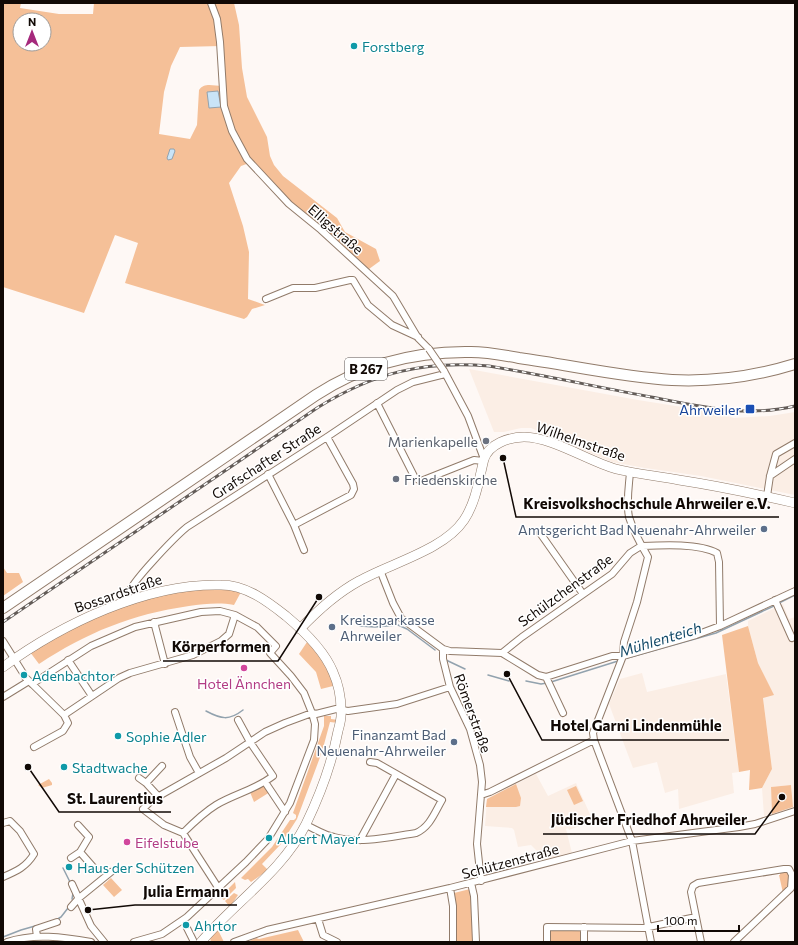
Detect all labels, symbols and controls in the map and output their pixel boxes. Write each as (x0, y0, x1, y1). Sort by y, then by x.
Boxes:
north arrow (12, 12, 52, 52)
text: N (28, 15, 36, 28)
place label: Forstberg (362, 38, 425, 55)
marker: Forstberg (349, 41, 359, 51)
street label: Elligstraße (305, 200, 367, 258)
road number: B 267 (345, 358, 387, 380)
place label: Ahrweiler (679, 401, 741, 418)
marker: Ahrweiler (744, 403, 756, 415)
street label: Wilhelmstraße (534, 418, 628, 464)
street label: Grafschafter Straße (208, 419, 324, 503)
place label: Marienkapelle (388, 433, 478, 450)
marker: Marienkapelle (481, 436, 491, 446)
place label: Friedenskirche (404, 471, 497, 488)
marker: Friedenskirche (391, 474, 401, 484)
callout: Kreisvolkshochschule Ahrweiler e.V. (516, 490, 779, 517)
text: Kreisvolkshochschule Ahrweiler e.V. (523, 494, 771, 512)
place label: Amtsgericht Bad Neuenahr-Ahrweiler (518, 521, 756, 538)
marker: Amtsgericht Bad Neuenahr-Ahrweiler (759, 524, 769, 534)
street label: Schülzchenstraße (514, 550, 616, 630)
street label: Bossardstraße (72, 570, 164, 616)
place label: Kreissparkasse Ahrweiler (340, 611, 435, 644)
water label: Mühlenteich (617, 618, 703, 660)
marker: Kreissparkasse Ahrweiler (327, 622, 337, 632)
callout: Körperformen (163, 634, 278, 661)
text: Körperformen (172, 637, 270, 655)
marker: Hotel Ännchen (239, 663, 249, 673)
place label: Adenbachtor (32, 667, 115, 684)
marker: Adenbachtor (19, 670, 29, 680)
street label: Römerstraße (451, 671, 495, 755)
place label: Hotel Ännchen (197, 675, 291, 692)
callout: Hotel Garni Lindenmühle (542, 713, 729, 740)
text: Hotel Garni Lindenmühle (550, 716, 722, 734)
place label: Finanzamt Bad Neuenahr-Ahrweiler (317, 726, 446, 759)
place label: Sophie Adler (126, 728, 207, 745)
marker: Sophie Adler (113, 731, 123, 741)
marker: Finanzamt Bad Neuenahr-Ahrweiler (449, 737, 459, 747)
place label: Stadtwache (72, 759, 148, 776)
marker: Stadtwache (59, 762, 69, 772)
callout: St. Laurentius (59, 785, 171, 812)
text: St. Laurentius (67, 789, 163, 807)
callout: Jüdischer Friedhof Ahrweiler (543, 807, 755, 834)
text: Jüdischer Friedhof Ahrweiler (551, 810, 747, 828)
place label: Albert Mayer (277, 830, 361, 847)
marker: Albert Mayer (264, 833, 274, 843)
place label: Eifelstube (135, 834, 199, 851)
marker: Eifelstube (122, 837, 132, 847)
street label: Schützenstraße (460, 840, 560, 882)
place label: Haus der Schützen (77, 859, 195, 876)
marker: Haus der Schützen (64, 862, 74, 872)
callout: Julia Ermann (135, 878, 237, 905)
text: Julia Ermann (143, 882, 229, 900)
scale bar (658, 907, 739, 933)
text: 100 m (664, 913, 698, 927)
place label: Ahrtor (194, 917, 237, 934)
marker: Ahrtor (181, 920, 191, 930)

